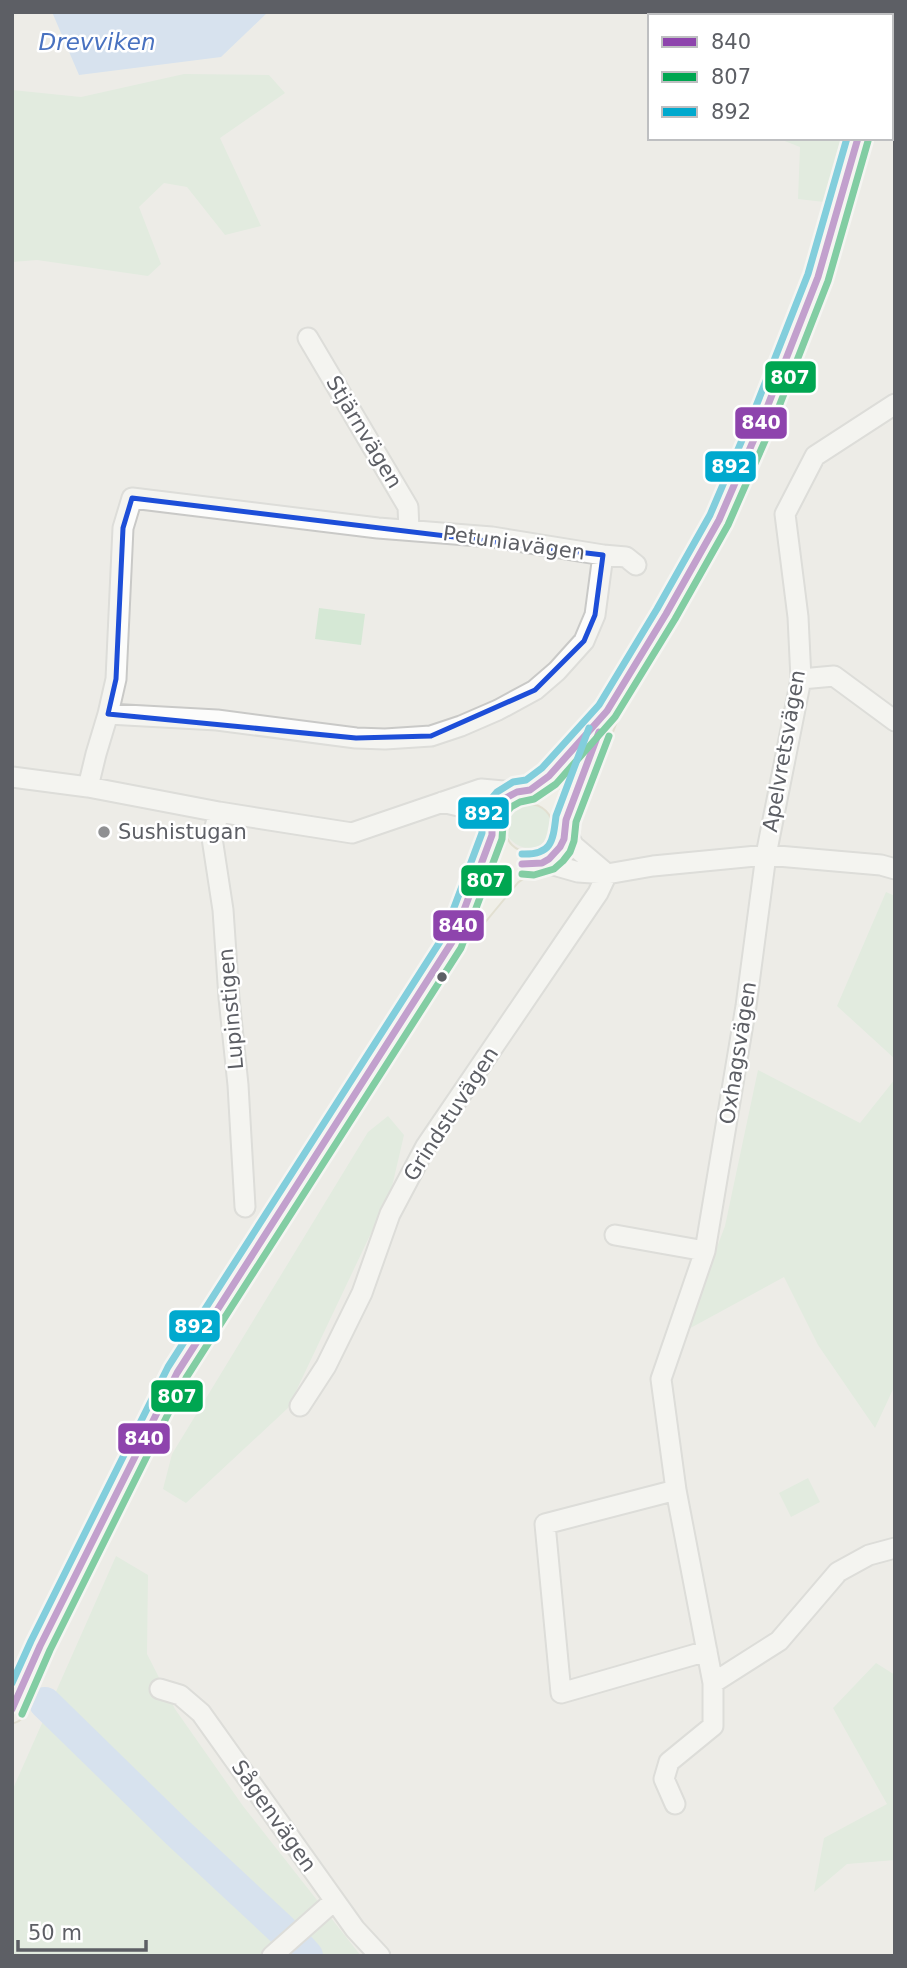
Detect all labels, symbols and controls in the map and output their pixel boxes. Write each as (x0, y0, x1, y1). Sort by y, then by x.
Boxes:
legend (648, 14, 893, 140)
water label: Drevviken (39, 29, 155, 55)
text: 840 (711, 30, 751, 54)
text: 807 (711, 65, 751, 89)
text: 892 (711, 100, 751, 124)
line badge: 807 (764, 360, 817, 394)
text: 807 (770, 366, 810, 388)
street label: Stjärnvägen (321, 372, 407, 492)
line badge: 840 (734, 406, 788, 440)
text: 840 (741, 411, 781, 433)
line badge: 892 (704, 450, 757, 483)
text: 892 (711, 455, 751, 477)
street label: Petuniavägen (441, 521, 587, 565)
street label: Apelvretsvägen (758, 668, 810, 834)
line badge: 892 (457, 796, 510, 830)
text: 892 (464, 802, 504, 824)
place label: Sushistugan (118, 820, 247, 844)
marker: Sushistugan (96, 824, 112, 840)
line badge: 807 (460, 864, 513, 897)
text: 807 (466, 869, 506, 891)
line badge: 840 (432, 909, 485, 942)
text: 840 (438, 914, 478, 936)
street label: Lupinstigen (214, 947, 248, 1071)
unlabelled marker (435, 970, 449, 984)
street label: Oxhagsvägen (715, 980, 761, 1126)
street label: Grindstuvägen (399, 1043, 503, 1185)
line badge: 892 (168, 1309, 221, 1343)
text: 892 (174, 1315, 214, 1337)
line badge: 807 (150, 1379, 204, 1413)
text: 807 (157, 1385, 197, 1407)
line badge: 840 (117, 1422, 171, 1455)
text: 840 (124, 1427, 164, 1449)
street label: Sågenvägen (227, 1755, 322, 1876)
scale bar (18, 1909, 145, 1953)
text: 50 m (28, 1921, 82, 1945)

